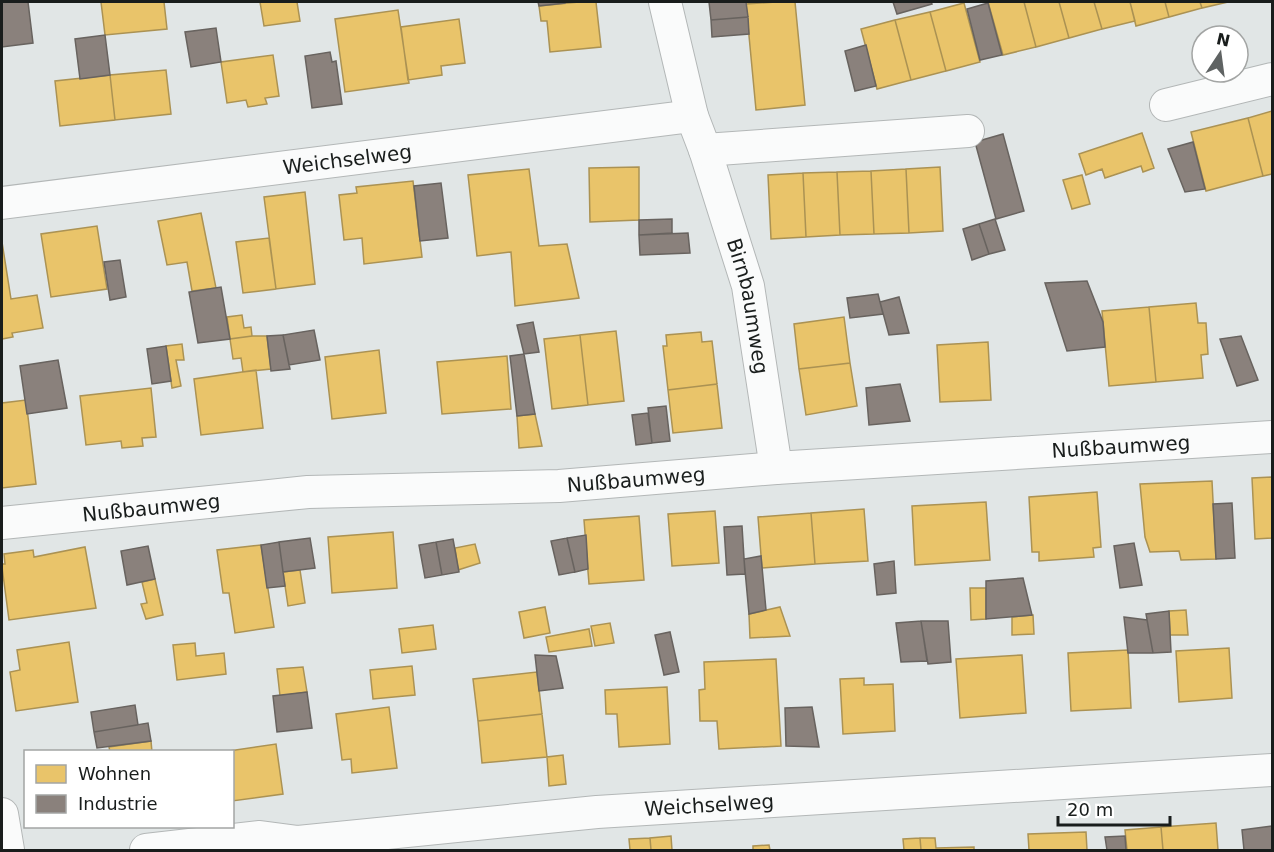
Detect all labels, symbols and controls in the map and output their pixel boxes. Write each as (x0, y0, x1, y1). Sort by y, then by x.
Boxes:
north arrow (1190, 24, 1250, 84)
text: N (1215, 29, 1232, 51)
street label: Weichselweg (281, 139, 413, 179)
street label: Birnbaumweg (722, 235, 773, 376)
street label: Nußbaumweg (1051, 430, 1191, 463)
street label: Nußbaumweg (566, 462, 706, 497)
street label: Nußbaumweg (81, 489, 221, 527)
legend (24, 750, 234, 828)
text: Wohnen (78, 763, 151, 784)
street label: Weichselweg (644, 789, 775, 821)
scale bar (1058, 789, 1170, 827)
text: Industrie (78, 793, 157, 814)
text: 20 m (1067, 799, 1113, 820)

